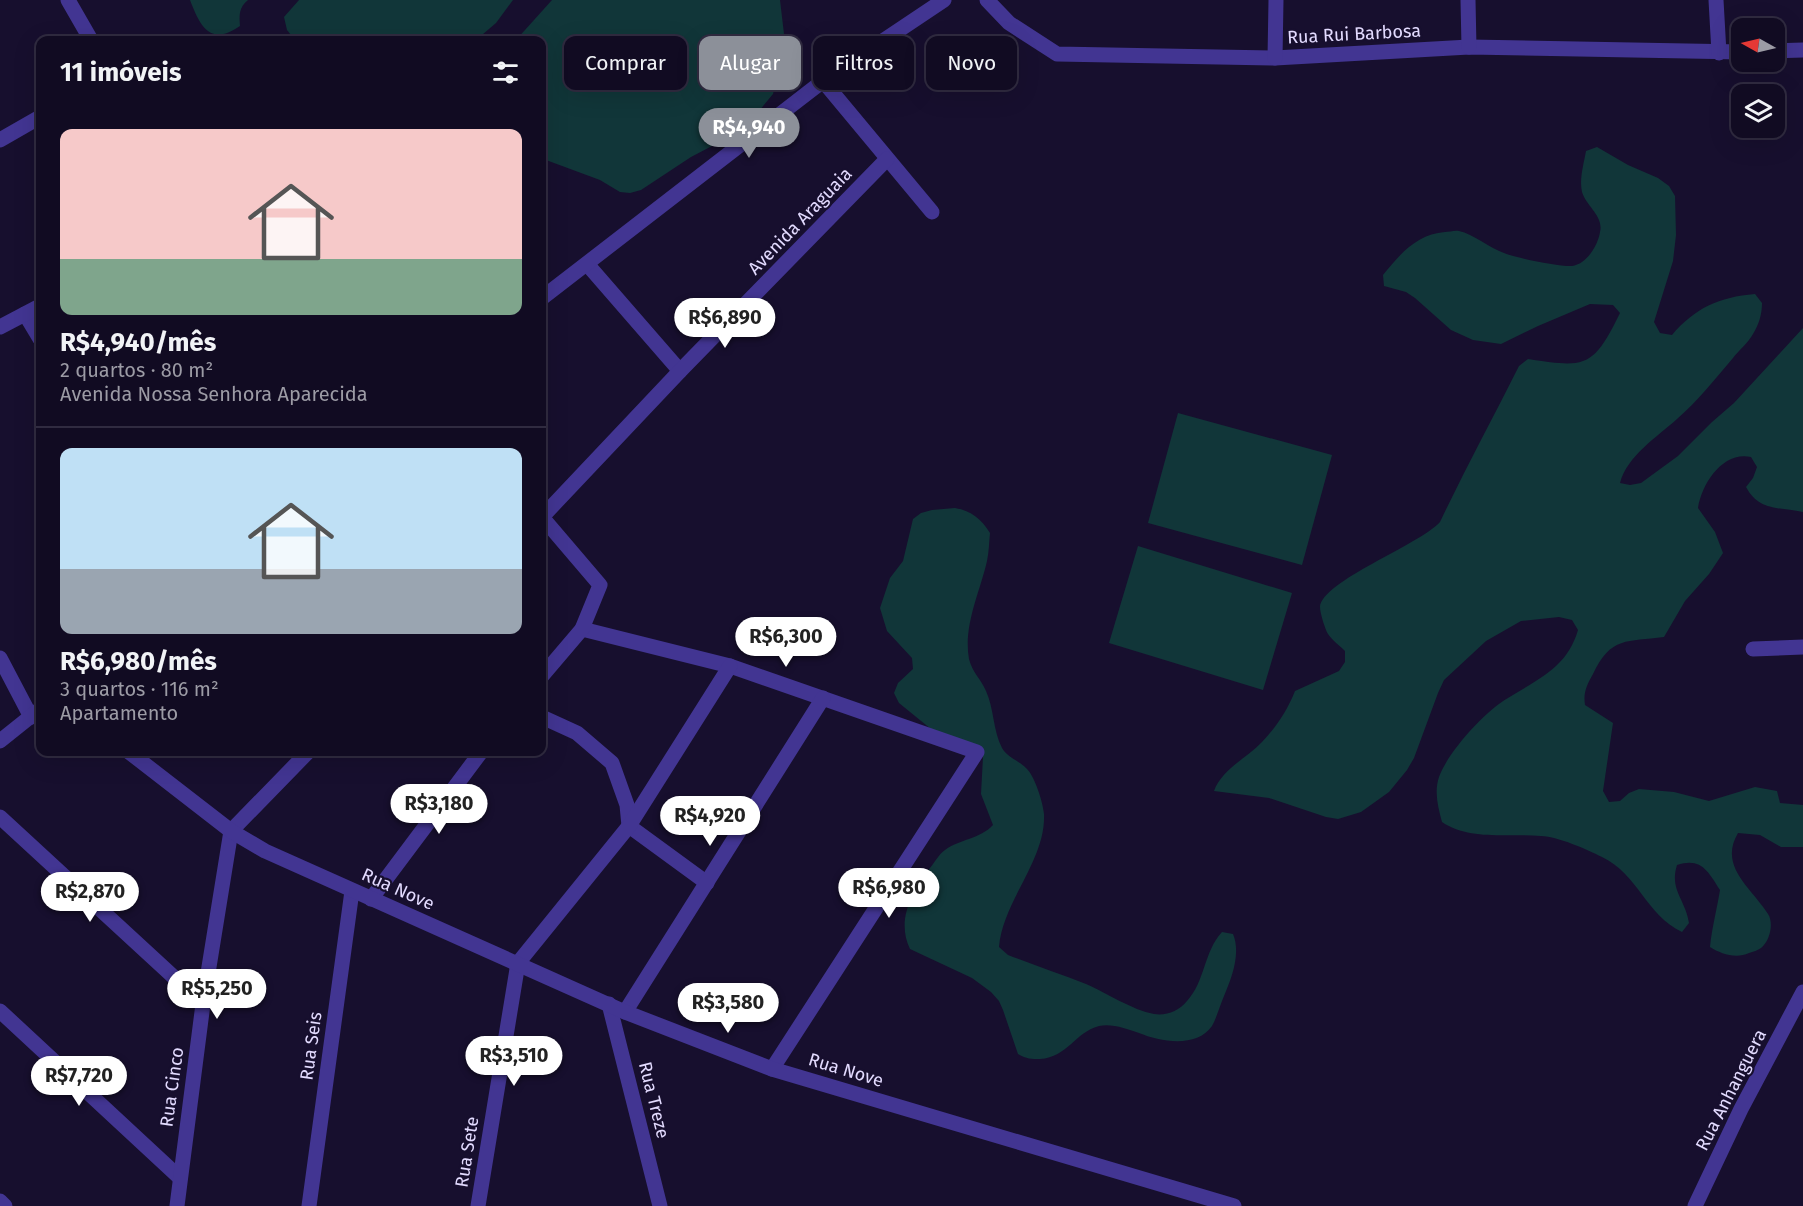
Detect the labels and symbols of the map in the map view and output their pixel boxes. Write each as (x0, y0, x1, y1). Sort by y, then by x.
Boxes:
north arrow (1731, 18, 1785, 72)
street label: Rua Rui Barbosa (1286, 20, 1422, 48)
pin: R$4,940 (694, 108, 804, 159)
street label: Avenida Araguaia (743, 163, 857, 279)
pin: R$6,890 (670, 298, 780, 349)
pin: R$6,300 (731, 617, 841, 668)
pin: R$3,180 (384, 784, 494, 835)
pin: R$4,920 (655, 796, 765, 847)
street label: Rua Nove (358, 863, 438, 915)
pin: R$6,980 (834, 868, 944, 919)
pin: R$2,870 (35, 872, 145, 923)
pin: R$5,250 (162, 969, 272, 1020)
pin: R$3,580 (673, 983, 783, 1034)
street label: Rua Seis (295, 1010, 327, 1082)
street label: Rua Anhanguera (1691, 1026, 1771, 1154)
pin: R$3,510 (459, 1036, 569, 1087)
street label: Rua Cinco (156, 1046, 188, 1128)
street label: Rua Nove (806, 1048, 886, 1092)
pin: R$7,720 (24, 1056, 134, 1107)
street label: Rua Treze (634, 1059, 674, 1141)
street label: Rua Sete (451, 1115, 483, 1189)

